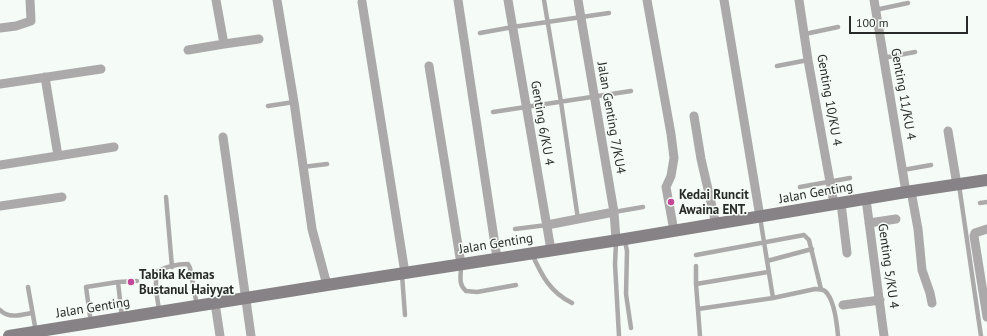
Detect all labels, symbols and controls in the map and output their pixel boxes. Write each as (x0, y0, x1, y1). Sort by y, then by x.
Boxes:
scale bar (851, 8, 970, 34)
text: 100 m (856, 15, 889, 30)
street label: Genting 11/KU 4 (887, 47, 919, 141)
street label: Genting 10/KU 4 (813, 53, 845, 147)
street label: Jalan Genting 7/KU4 (593, 61, 629, 175)
street label: Genting 6/KU 4 (527, 79, 557, 167)
street label: Jalan Genting (778, 179, 854, 207)
place label: Kedai Runcit Awaina ENT. (679, 187, 749, 218)
marker: Kedai Runcit Awaina ENT. (666, 197, 676, 207)
street label: Genting 5/KU 4 (874, 222, 902, 310)
street label: Jalan Genting (458, 230, 534, 258)
place label: Tabika Kemas Bustanul Haiyyat (139, 267, 234, 298)
marker: Tabika Kemas Bustanul Haiyyat (126, 277, 136, 287)
street label: Jalan Genting (55, 294, 131, 322)

